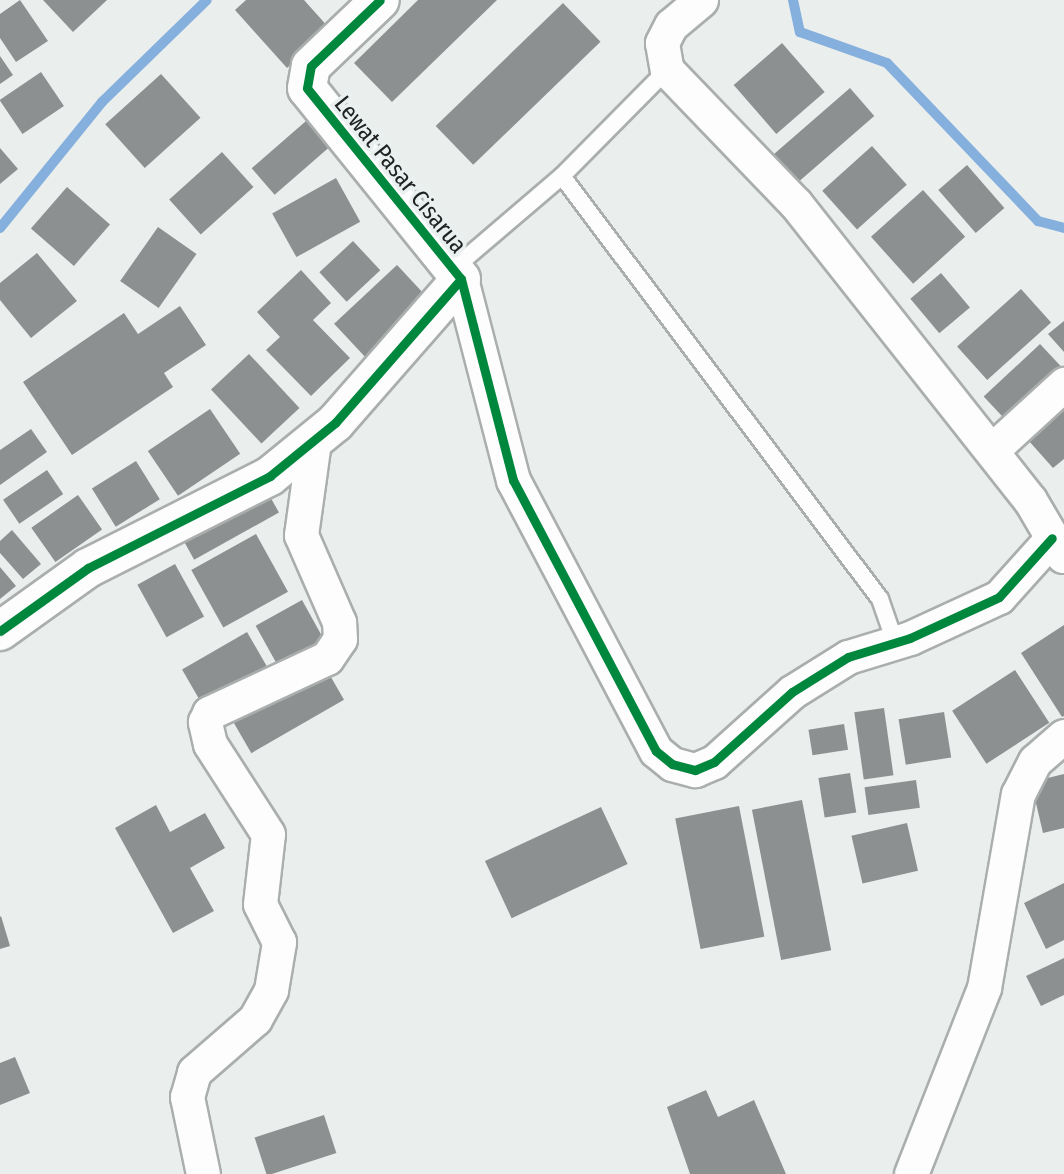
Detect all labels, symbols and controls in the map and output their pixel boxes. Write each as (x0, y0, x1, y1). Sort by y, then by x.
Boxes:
street label: Lewat Pasar Cisarua (328, 91, 472, 259)

